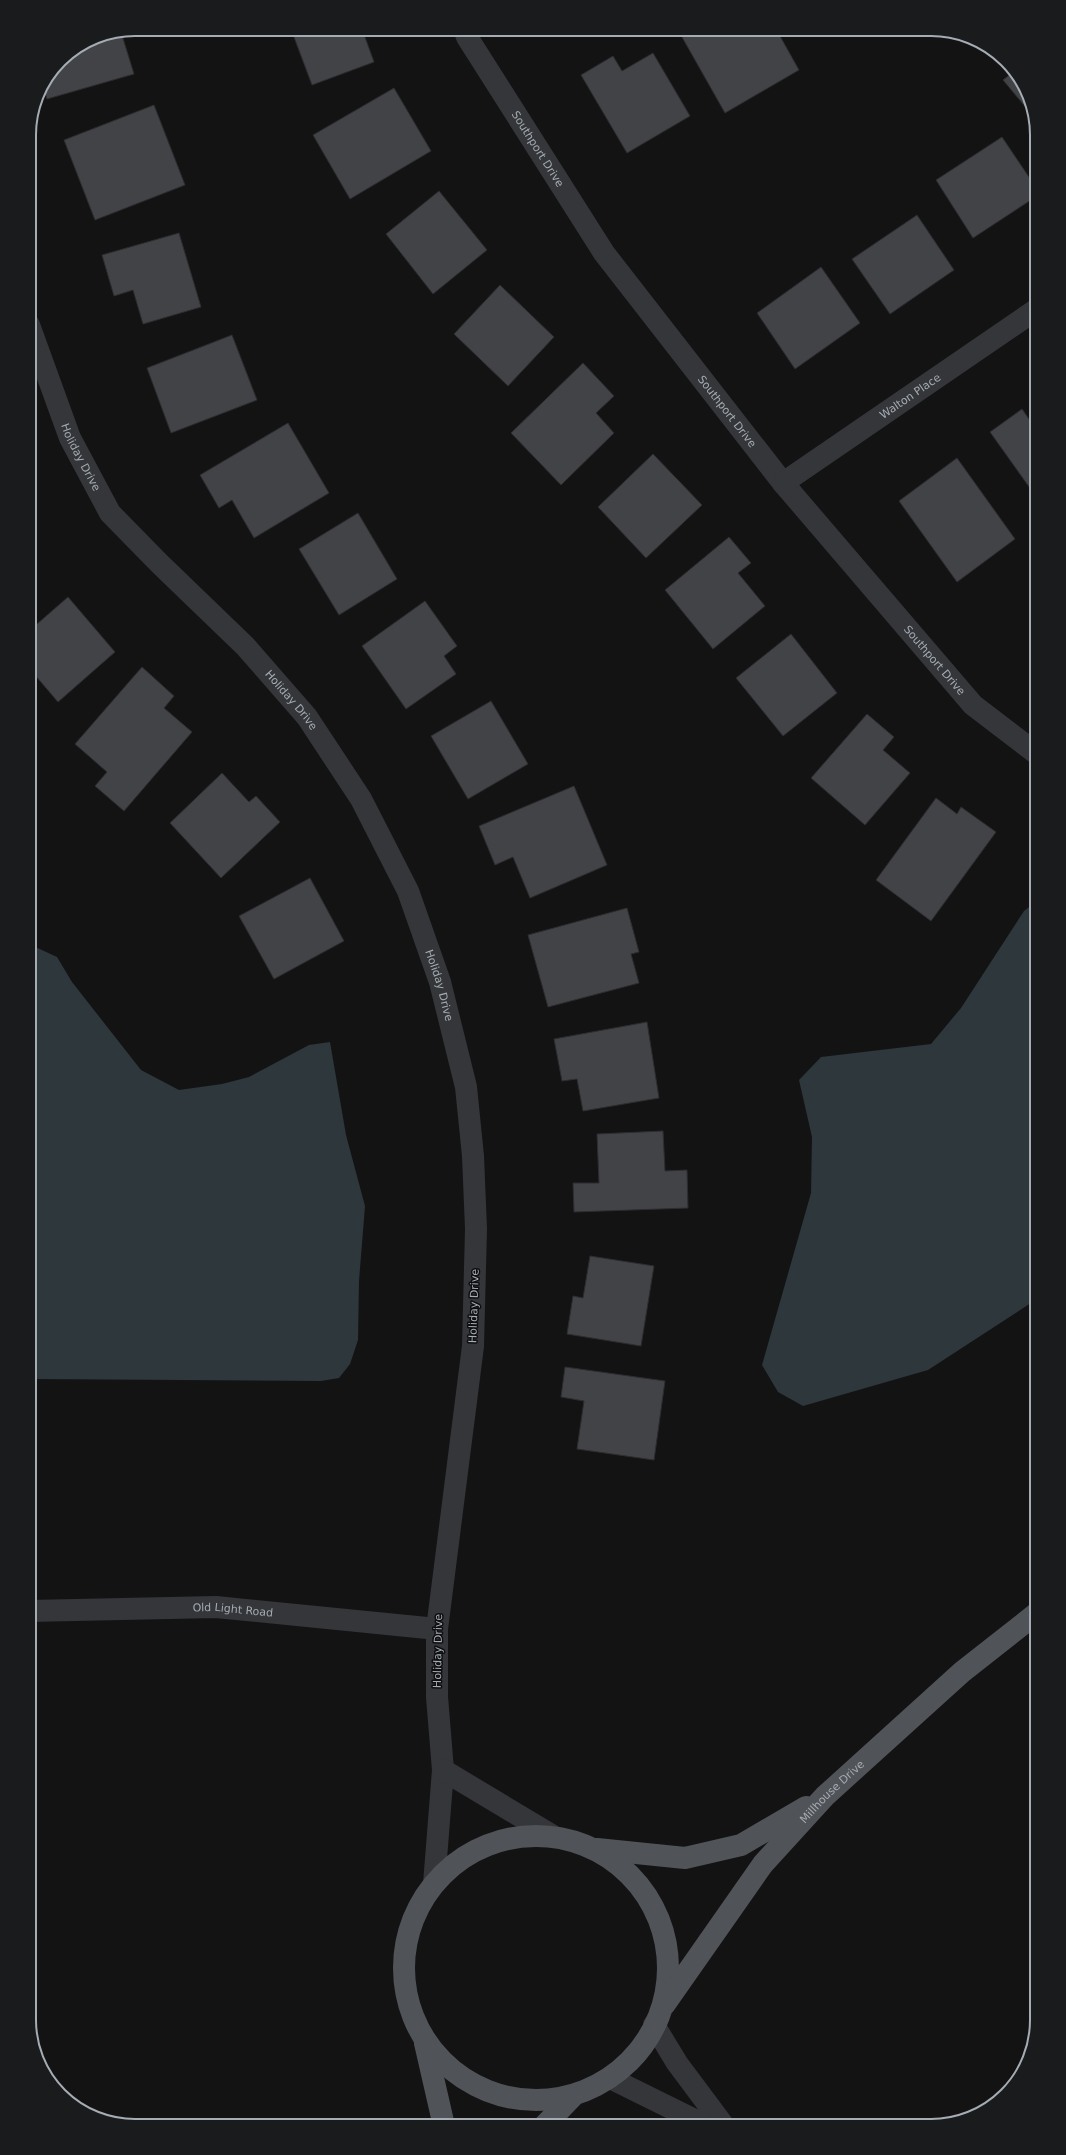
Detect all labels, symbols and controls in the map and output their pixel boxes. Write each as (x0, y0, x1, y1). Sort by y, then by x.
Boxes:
street label: Southport Drive (509, 108, 567, 189)
street label: Walton Place (877, 370, 943, 421)
street label: Southport Drive (695, 373, 759, 450)
street label: Holiday Drive (59, 421, 104, 493)
street label: Southport Drive (901, 623, 968, 698)
street label: Holiday Drive (263, 667, 320, 733)
street label: Holiday Drive (423, 948, 456, 1023)
street label: Holiday Drive (466, 1268, 482, 1343)
street label: Old Light Road (192, 1600, 274, 1619)
street label: Holiday Drive (431, 1614, 445, 1688)
street label: Millhouse Drive (797, 1757, 867, 1826)

